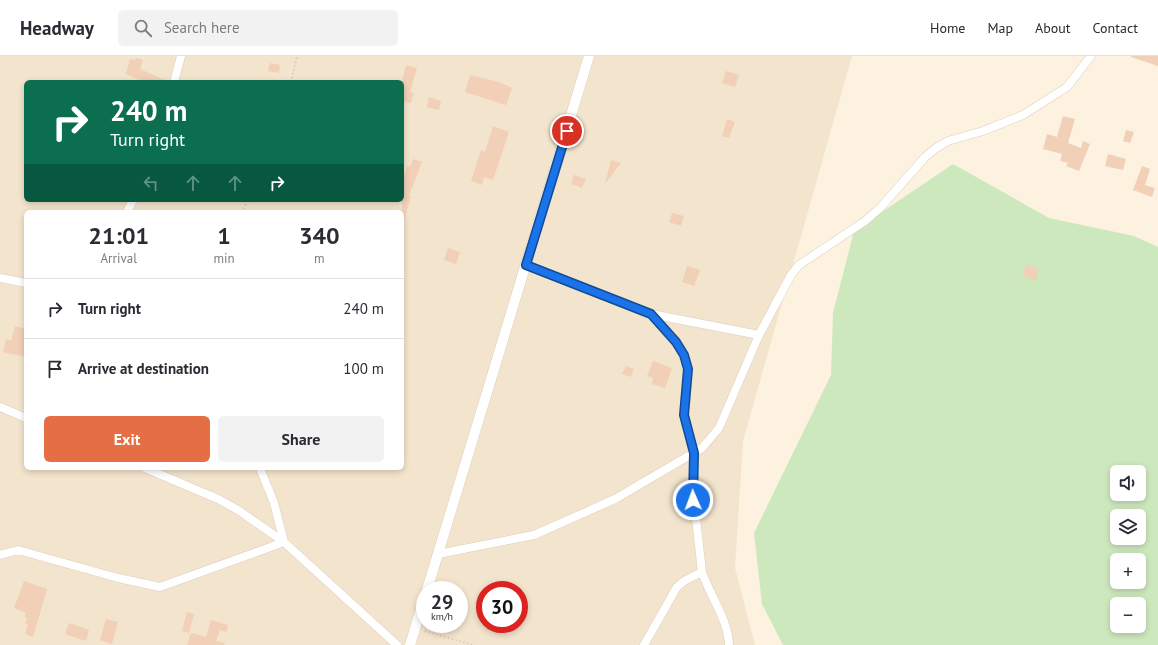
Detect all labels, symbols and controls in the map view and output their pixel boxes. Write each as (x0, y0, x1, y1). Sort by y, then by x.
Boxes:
search box (118, 10, 398, 46)
text: Headway (20, 16, 94, 40)
icon: search (132, 17, 154, 39)
text: Search here (164, 18, 240, 37)
text: Home (930, 19, 965, 37)
text: Map (987, 19, 1013, 37)
text: About (1035, 19, 1071, 37)
text: Contact (1093, 19, 1138, 37)
text: 240 m (110, 92, 187, 129)
icon: right (44, 96, 96, 148)
pin (550, 114, 584, 148)
icon: arrive (556, 120, 578, 142)
text: Turn right (110, 128, 185, 151)
icon: left (140, 172, 162, 194)
icon: ahead (182, 172, 204, 194)
icon: ahead (224, 172, 246, 194)
icon: right (266, 172, 288, 194)
text: 21:01 (88, 220, 149, 251)
text: 1 (217, 220, 231, 251)
text: 340 (299, 220, 340, 251)
text: Arrival (101, 250, 137, 267)
text: min (213, 250, 235, 267)
text: m (314, 250, 325, 267)
icon: right (44, 298, 66, 320)
text: Turn right (78, 299, 141, 318)
text: 240 m (343, 299, 384, 318)
icon: arrive (44, 358, 66, 380)
text: Arrive at destination (78, 359, 209, 378)
text: 100 m (343, 359, 384, 378)
button: Exit (44, 416, 210, 462)
button: Share (218, 416, 384, 462)
map controls (1110, 465, 1146, 633)
button: sound (1110, 465, 1146, 501)
position arrow (672, 479, 714, 521)
button: layers (1110, 509, 1146, 545)
button: + (1110, 553, 1146, 589)
speed limit sign: 30 (476, 581, 528, 633)
text: 29 (431, 589, 453, 615)
button: − (1110, 597, 1146, 633)
text: km/h (431, 610, 453, 623)

